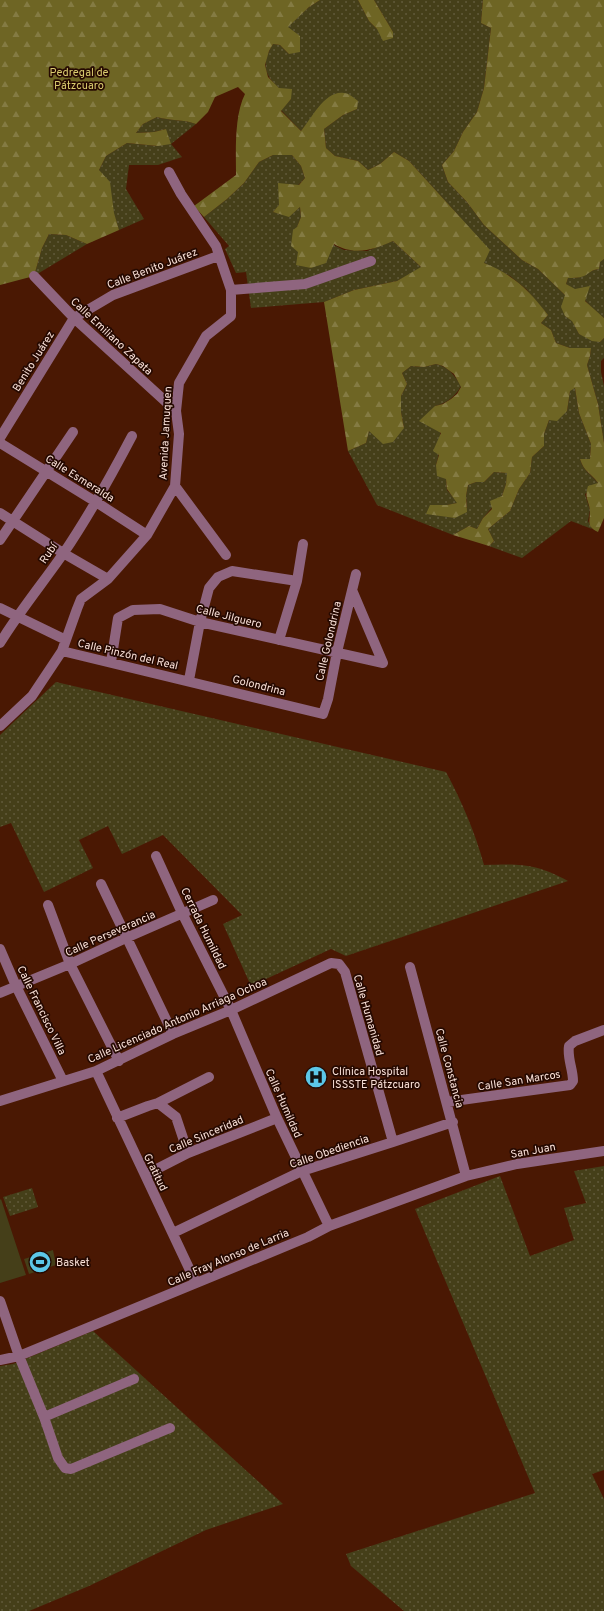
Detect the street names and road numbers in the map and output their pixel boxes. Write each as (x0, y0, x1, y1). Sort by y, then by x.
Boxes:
street label: Calle Benito Juárez (105, 245, 200, 293)
street label: Calle Emiliano Zapata (67, 295, 156, 379)
street label: Benito Juárez (10, 329, 58, 394)
street label: Avenida Jamuquen (157, 386, 175, 480)
street label: Calle Esmeralda (42, 452, 117, 506)
street label: Rubí (37, 539, 62, 567)
street label: Calle Golondrina (313, 600, 345, 682)
street label: Calle Jilguero (194, 602, 263, 632)
street label: Calle Pinzón del Real (76, 637, 179, 673)
street label: Golondrina (231, 673, 287, 699)
street label: Cerrada Humildad (177, 885, 229, 972)
street label: Calle Perseverancia (63, 908, 158, 960)
street label: Calle Francisco Villa (13, 964, 69, 1058)
street label: Calle Humanidad (350, 973, 386, 1057)
street label: Calle Licenciado Antonio Arriaga Ochoa (86, 975, 269, 1067)
street label: Calle Constancia (432, 1027, 466, 1110)
street label: Calle Humildad (262, 1067, 305, 1140)
street label: Calle San Marcos (477, 1068, 562, 1094)
street label: Calle Sinceridad (167, 1113, 246, 1157)
street label: Calle Obediencia (288, 1132, 371, 1172)
street label: San Juan (509, 1140, 557, 1162)
street label: Gratitud (140, 1151, 170, 1194)
street label: Calle Fray Alonso de Larria (166, 1226, 291, 1290)

